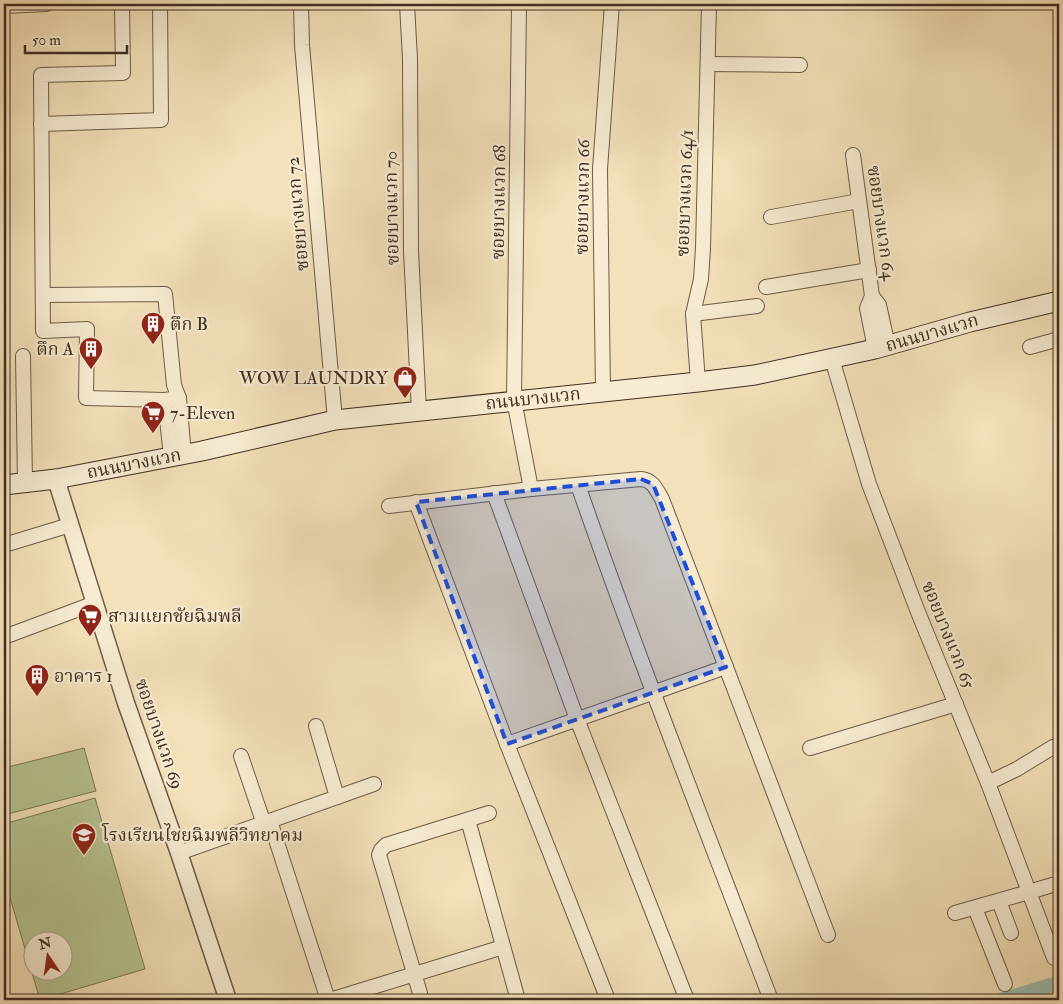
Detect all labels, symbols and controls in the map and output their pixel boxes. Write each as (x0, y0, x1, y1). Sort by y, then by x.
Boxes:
scale bar (25, 22, 128, 54)
text: 50 m (32, 31, 61, 50)
street label: ซอยบางแวก 64/1 (671, 129, 699, 257)
street label: ซอยบางแวก 66 (570, 138, 596, 255)
street label: ซอยบางแวก 68 (487, 145, 511, 259)
street label: ซอยบางแวก 70 (380, 151, 404, 265)
street label: ซอยบางแวก 72 (282, 156, 314, 272)
street label: ซอยบางแวก 64 (862, 164, 901, 283)
street label: ถนนบางแวก (883, 309, 981, 357)
building icon: ตึก B (140, 311, 166, 345)
place label: ตึก B (170, 313, 208, 336)
building icon: ตึก A (78, 336, 104, 370)
place label: ตึก A (36, 338, 75, 361)
shop icon: WOW LAUNDRY (392, 365, 418, 399)
place label: WOW LAUNDRY (238, 367, 389, 390)
street label: ถนนบางแวก (484, 383, 582, 415)
supermarket icon: 7-Eleven (140, 400, 166, 434)
place label: 7-Eleven (170, 402, 235, 425)
street label: ถนนบางแวก (85, 444, 183, 484)
street label: ซอยบางแวก 65 (916, 578, 980, 692)
supermarket icon: สามแยกชัยฉิมพลี (77, 603, 103, 637)
place label: สามแยกชัยฉิมพลี (108, 605, 242, 628)
building icon: อาคาร 1 (24, 663, 50, 697)
place label: อาคาร 1 (54, 665, 113, 688)
street label: ซอยบางแวก 69 (129, 676, 189, 792)
school or university icon: โรงเรียนไชยฉิมพลีวิทยาคม (71, 822, 97, 856)
place label: โรงเรียนไชยฉิมพลีวิทยาคม (101, 822, 303, 847)
north arrow (22, 932, 72, 982)
text: N (36, 934, 54, 954)

